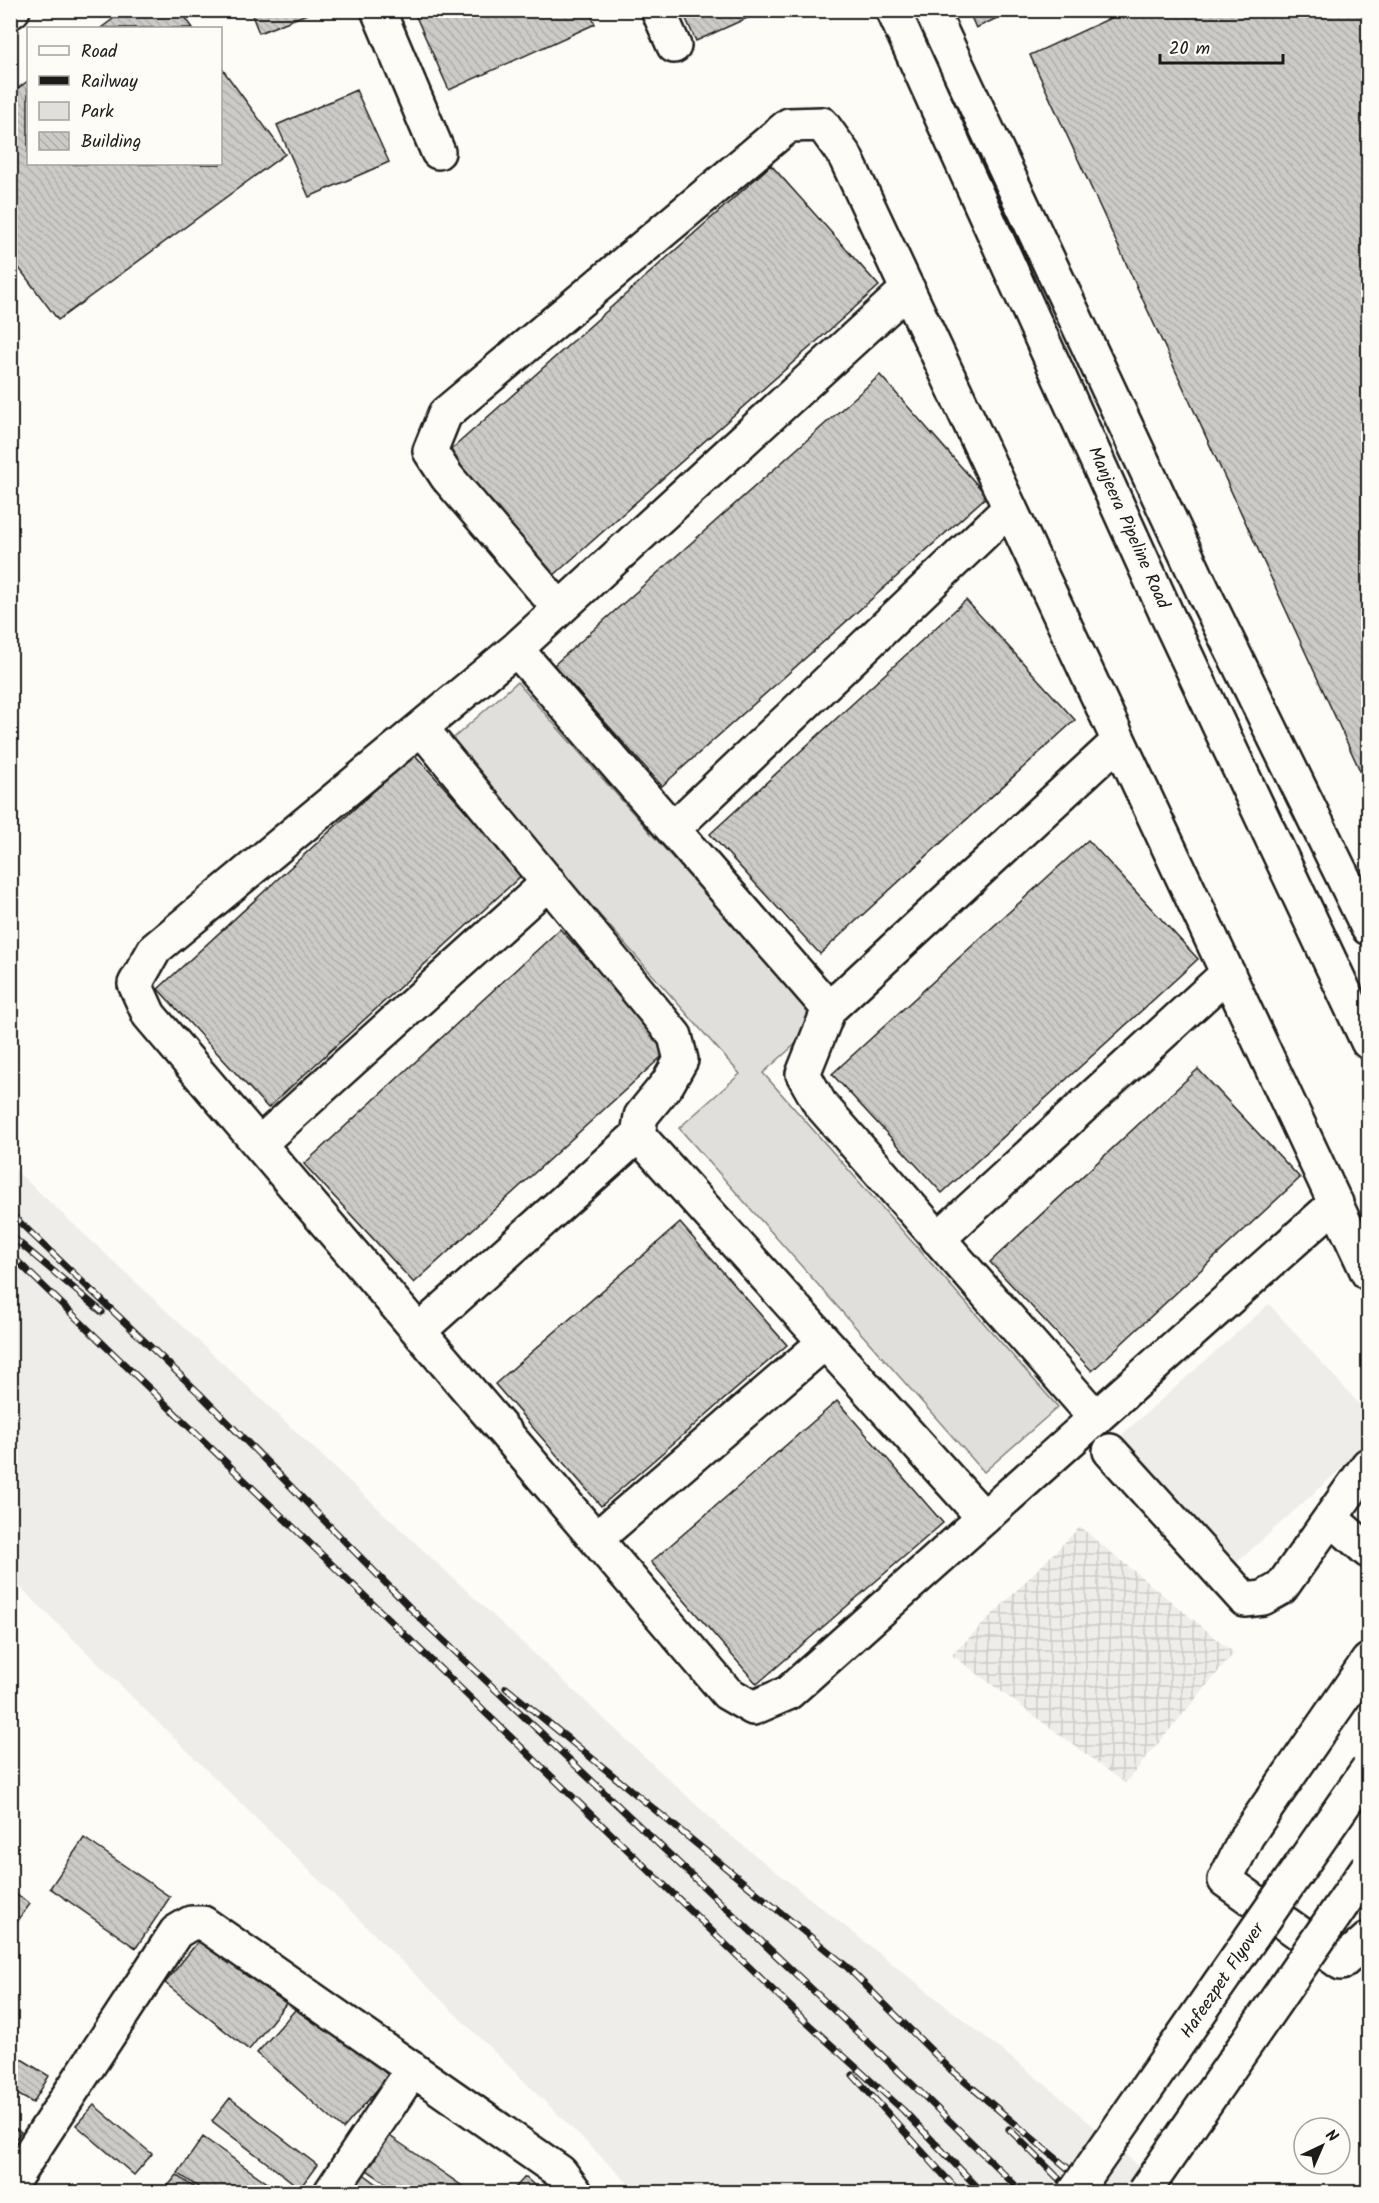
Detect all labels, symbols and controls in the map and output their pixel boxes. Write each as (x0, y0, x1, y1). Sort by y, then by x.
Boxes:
legend (27, 27, 222, 165)
scale bar (1160, 27, 1283, 65)
text: 20 m (1169, 35, 1210, 64)
text: Road (81, 38, 118, 67)
text: Railway (81, 68, 138, 97)
text: Park (81, 98, 114, 127)
text: Building (81, 128, 141, 157)
street label: Manjeera Pipeline Road (1079, 442, 1177, 615)
street label: Hafeezpet Flyover (1173, 1916, 1273, 2045)
north arrow (1292, 2116, 1352, 2176)
text: N (1319, 2124, 1344, 2149)

